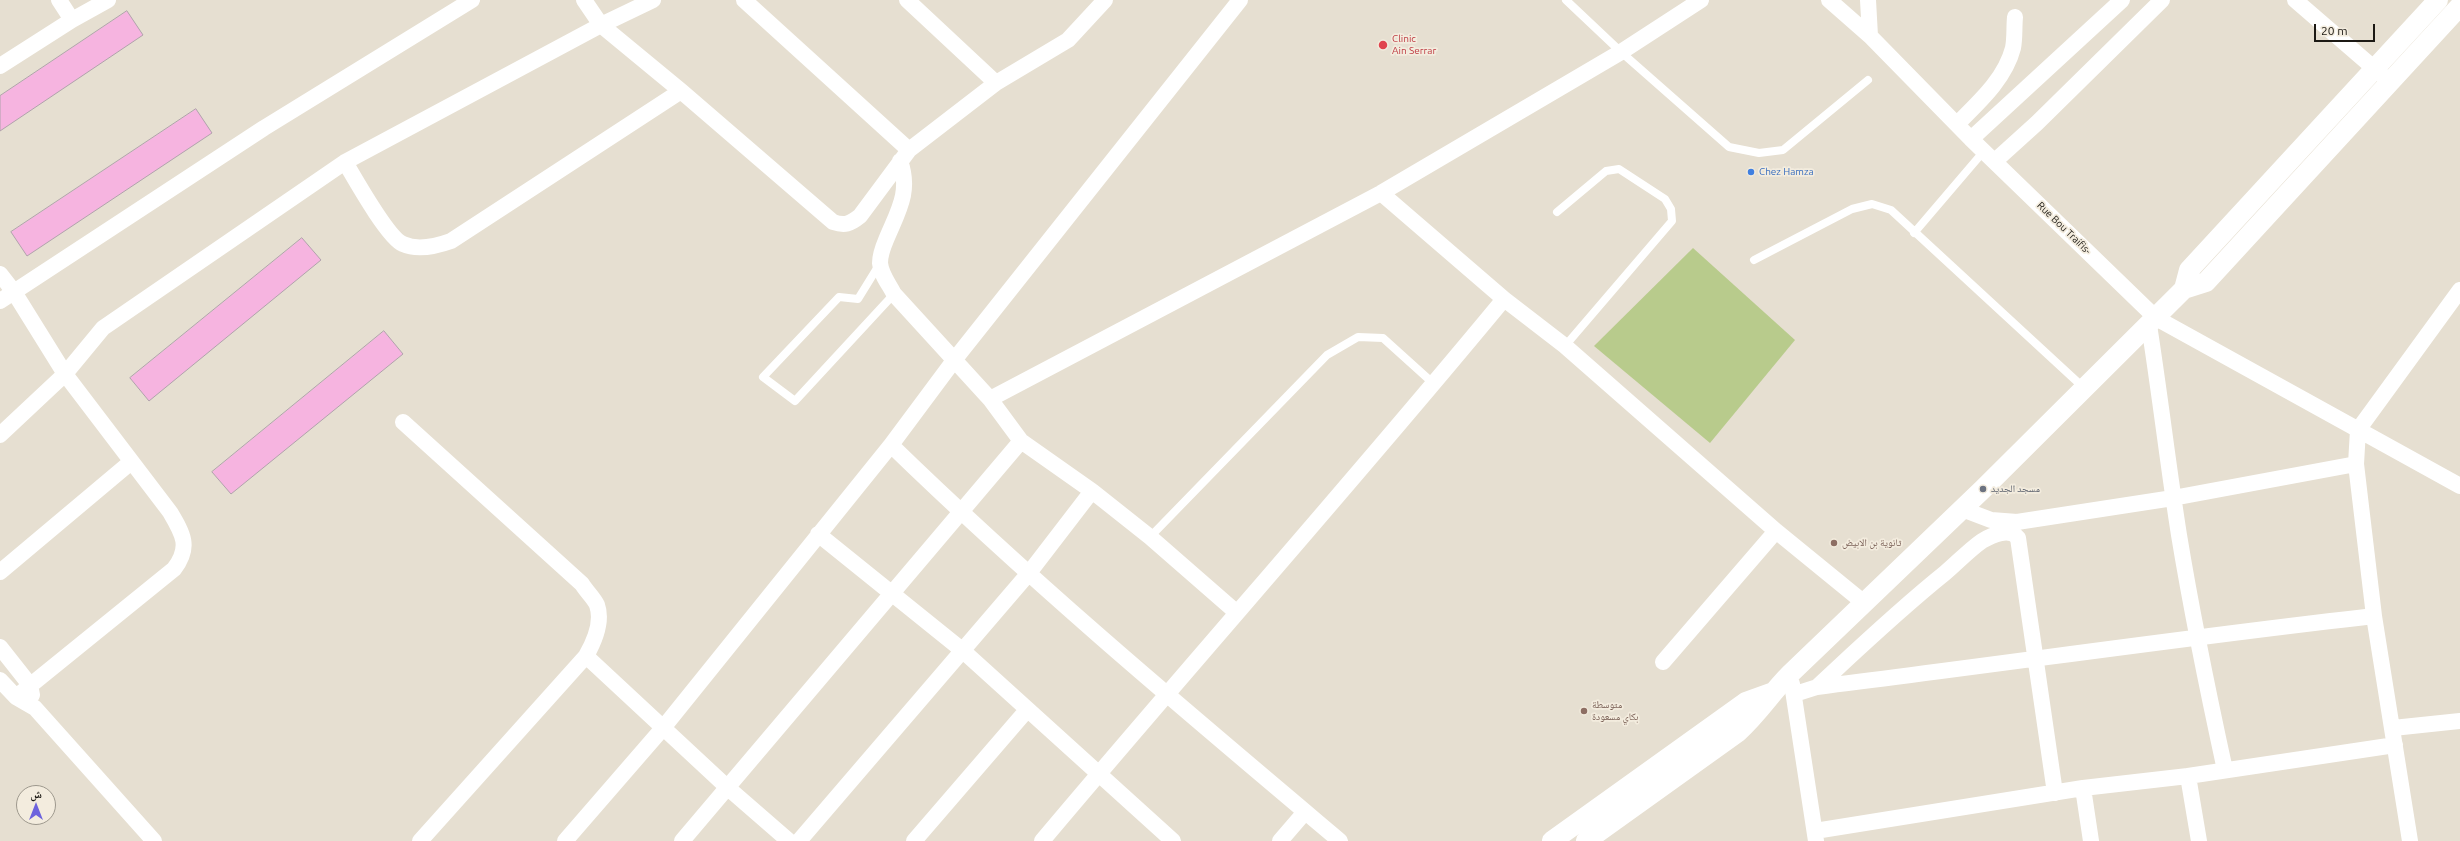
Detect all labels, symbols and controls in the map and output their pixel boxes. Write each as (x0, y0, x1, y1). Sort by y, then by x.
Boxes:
scale bar (2316, 16, 2377, 42)
text: 20 m (2321, 24, 2348, 37)
place label: Clinic Ain Serrar (1392, 33, 1436, 56)
marker: Clinic Ain Serrar (1377, 39, 1389, 51)
place label: Chez Hamza (1759, 166, 1814, 178)
marker: Chez Hamza (1746, 167, 1756, 177)
street label: Rue Bou Traifis- (2035, 199, 2093, 257)
place label: مسجد الجديد (1991, 483, 2040, 495)
marker: مسجد الجديد (1978, 484, 1988, 494)
place label: ثانوية بن الابيض (1842, 537, 1901, 549)
marker: ثانوية بن الابيض (1829, 538, 1839, 548)
place label: متوسطة بكاي مسعودة (1592, 699, 1639, 722)
marker: متوسطة بكاي مسعودة (1579, 706, 1589, 716)
north arrow (16, 785, 56, 825)
text: ش (30, 788, 42, 800)

